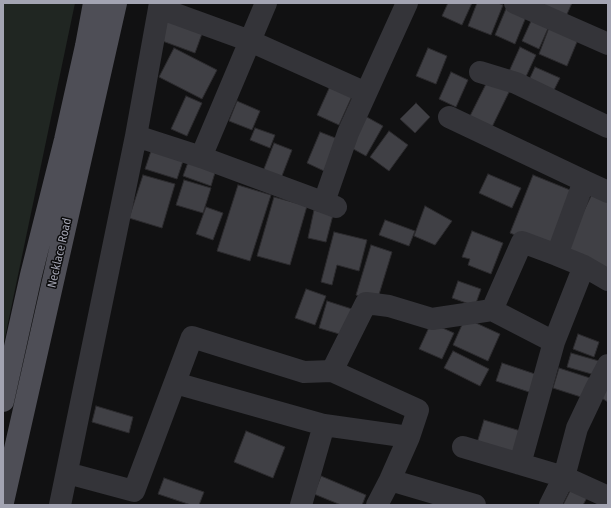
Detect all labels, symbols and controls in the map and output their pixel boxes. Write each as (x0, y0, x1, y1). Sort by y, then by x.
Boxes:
street label: Necklace Road (45, 217, 75, 289)

